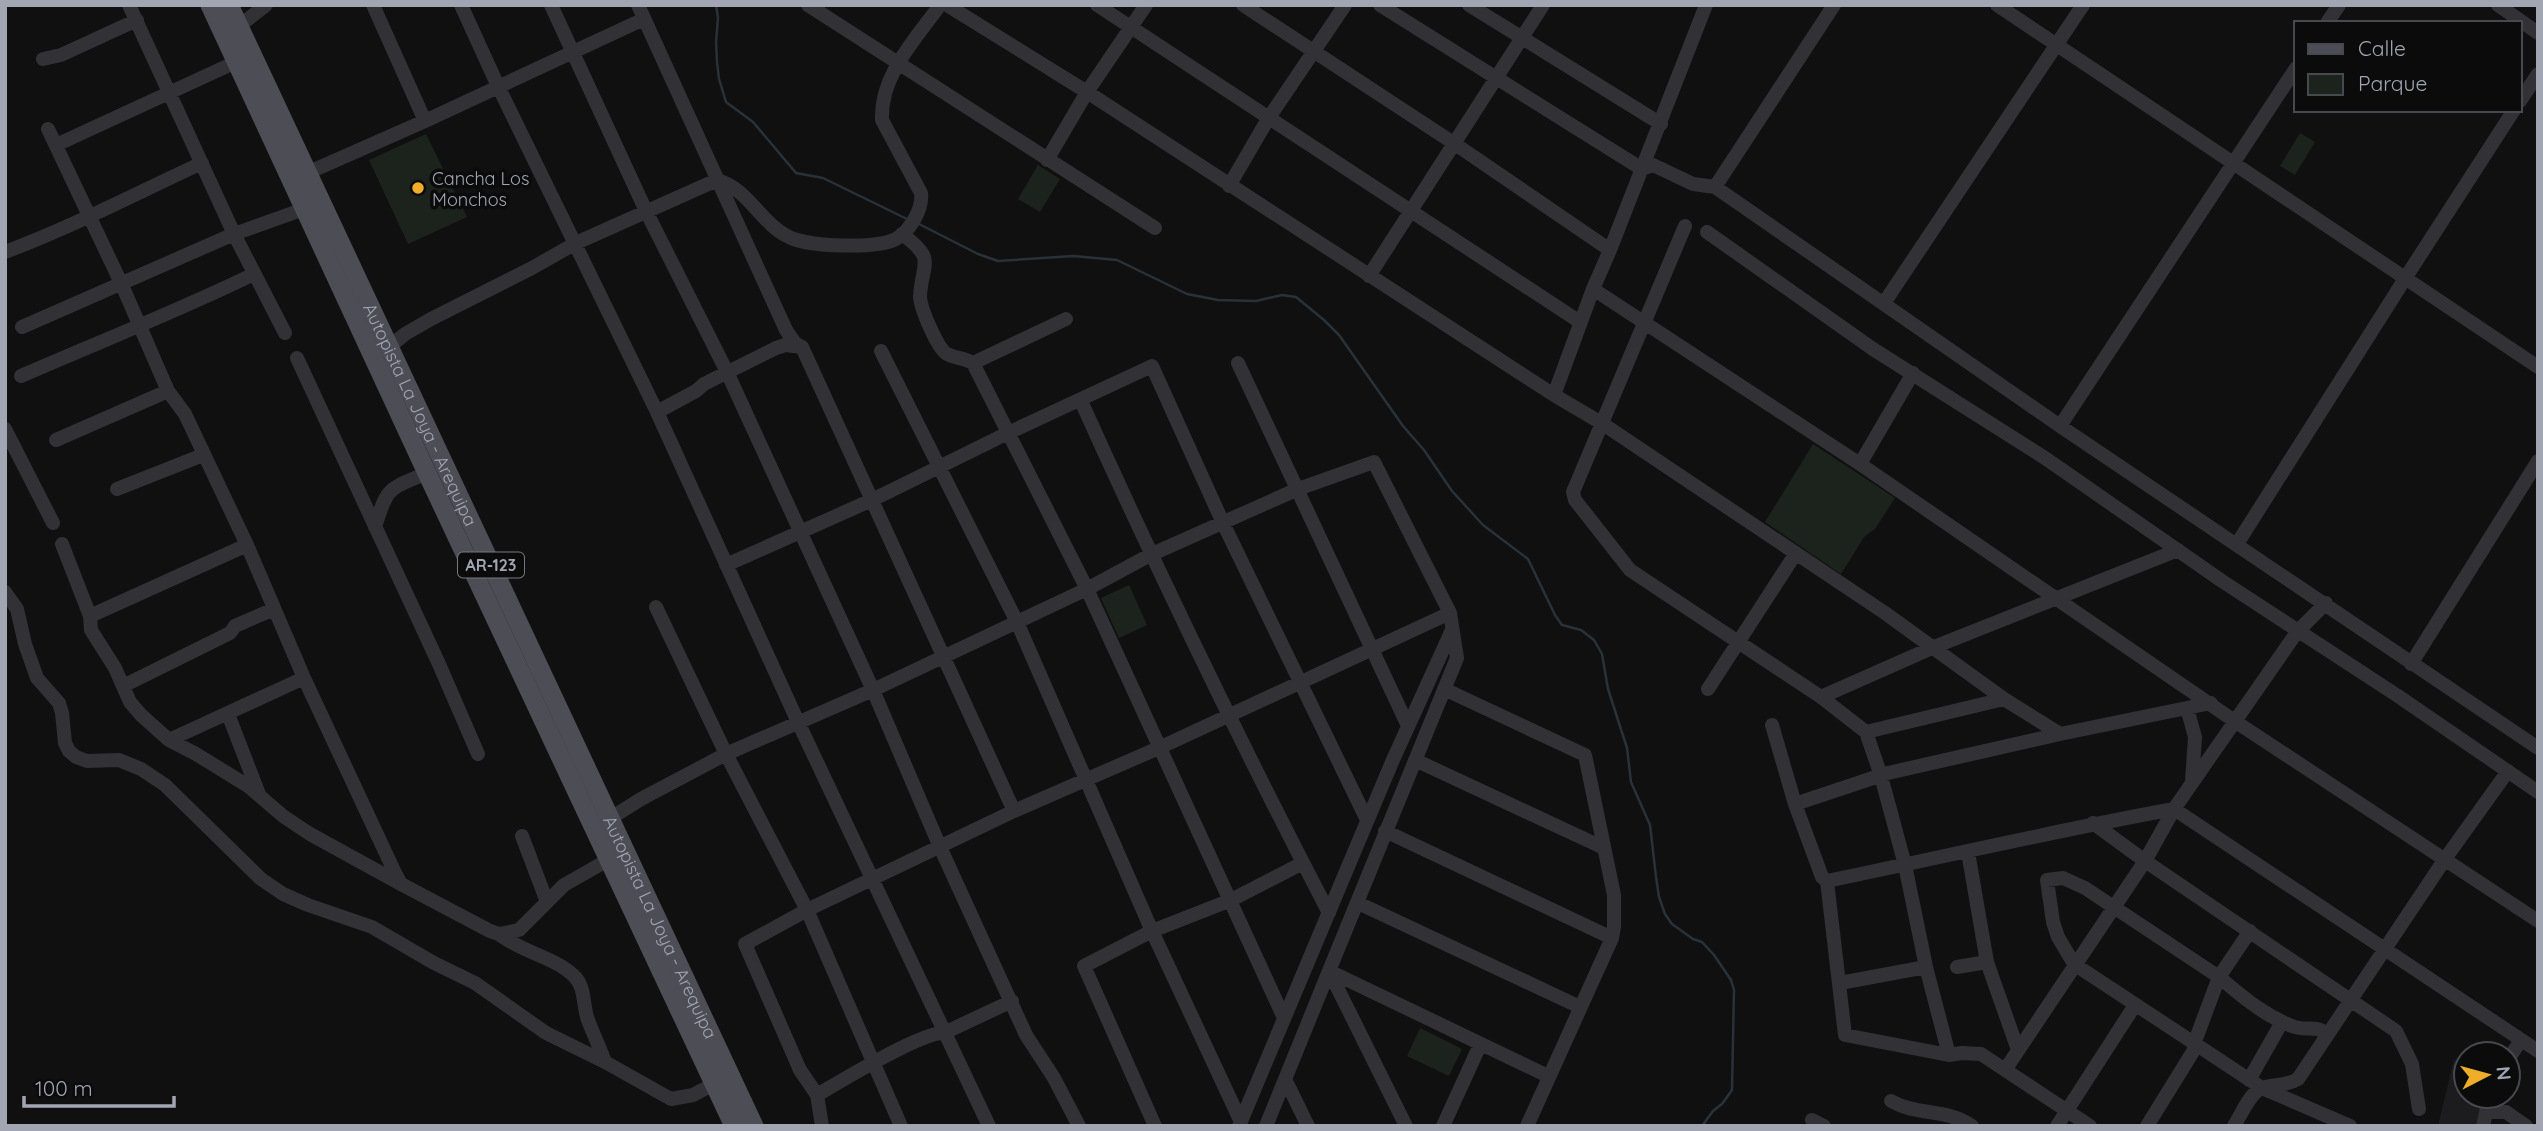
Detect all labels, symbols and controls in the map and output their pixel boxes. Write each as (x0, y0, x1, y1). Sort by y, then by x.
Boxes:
legend (2294, 21, 2522, 112)
text: Calle (2358, 35, 2406, 61)
text: Parque (2358, 70, 2427, 96)
place label: Cancha Los Monchos (432, 167, 529, 211)
marker: Cancha Los Monchos (410, 180, 426, 196)
street label: Autopista La Joya - Arequipa (359, 299, 483, 530)
road number: AR-123 (458, 552, 524, 578)
street label: Autopista La Joya - Arequipa (599, 812, 723, 1042)
north arrow (2452, 1040, 2522, 1110)
scale bar (24, 1064, 175, 1108)
text: N (2491, 1065, 2517, 1081)
text: 100 m (35, 1075, 93, 1101)

